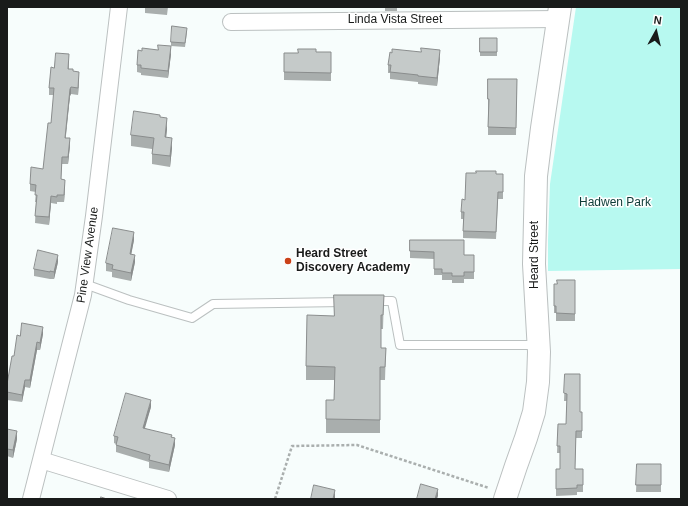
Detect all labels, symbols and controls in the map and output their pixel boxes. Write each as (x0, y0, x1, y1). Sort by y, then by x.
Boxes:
north arrow (636, 12, 676, 52)
street label: Linda Vista Street (348, 13, 442, 27)
text: N (653, 14, 662, 27)
park label: Hadwen Park (579, 196, 651, 210)
street label: Pine View Avenue (74, 206, 102, 304)
street label: Heard Street (528, 221, 542, 289)
place label: Heard Street Discovery Academy (296, 247, 410, 275)
marker: Heard Street Discovery Academy (283, 256, 293, 266)

